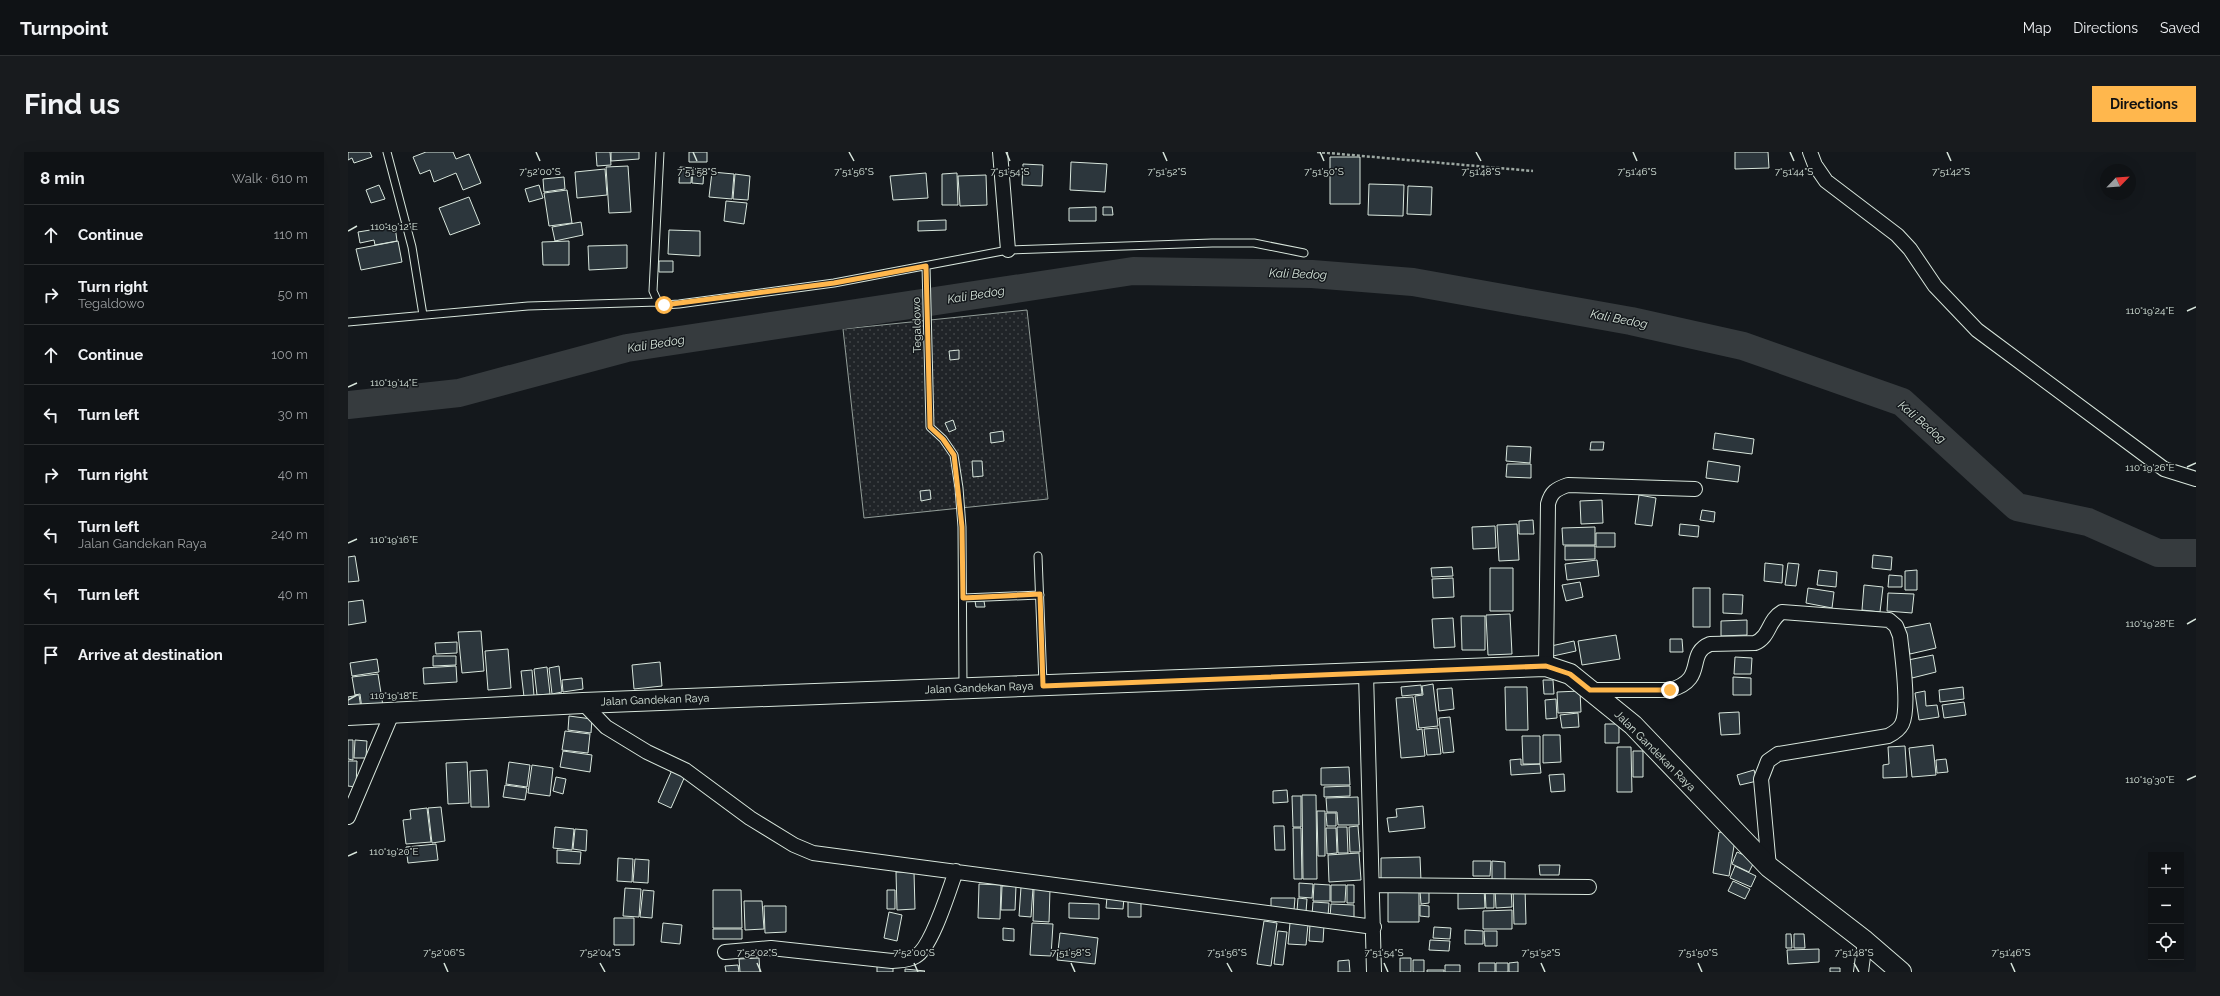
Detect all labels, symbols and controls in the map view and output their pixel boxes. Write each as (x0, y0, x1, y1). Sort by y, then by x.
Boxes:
text: Turnpoint (20, 17, 108, 39)
text: Map (2023, 20, 2051, 36)
text: Directions (2073, 20, 2138, 36)
text: Saved (2160, 20, 2200, 36)
button: Directions (2092, 86, 2196, 122)
text: Find us (24, 88, 120, 121)
north arrow (2100, 164, 2136, 200)
text: 7°52'00"S (519, 166, 561, 177)
text: 7°51'58"S (677, 166, 717, 177)
text: 7°51'56"S (834, 166, 874, 177)
text: 7°51'54"S (990, 166, 1030, 177)
text: 7°51'52"S (1148, 166, 1186, 177)
text: 7°51'50"S (1304, 166, 1344, 177)
text: 7°51'48"S (1462, 166, 1500, 177)
text: 7°51'46"S (1617, 166, 1657, 177)
text: 7°51'44"S (1775, 166, 1813, 177)
text: 7°51'42"S (1932, 166, 1970, 177)
text: 8 min (40, 168, 85, 188)
text: Walk · 610 m (232, 171, 308, 186)
text: 110°19'12"E (370, 221, 418, 232)
icon: ahead (40, 224, 62, 246)
text: Continue (78, 226, 143, 244)
text: 110 m (274, 227, 308, 242)
water label: Kali Bedog (1269, 266, 1327, 282)
text: Turn right (78, 278, 148, 296)
icon: right (40, 284, 62, 306)
water label: Kali Bedog (946, 284, 1006, 306)
text: 50 m (278, 287, 308, 302)
text: Tegaldowo (78, 296, 144, 311)
route start (655, 296, 673, 314)
street label: Tegaldowo (910, 296, 924, 353)
text: 110°19'24"E (2126, 305, 2174, 316)
water label: Kali Bedog (1589, 307, 1649, 331)
water label: Kali Bedog (626, 333, 686, 355)
icon: ahead (40, 344, 62, 366)
text: Continue (78, 346, 143, 364)
text: 100 m (271, 347, 308, 362)
text: 110°19'14"E (370, 377, 418, 388)
water label: Kali Bedog (1895, 398, 1949, 446)
icon: left (40, 404, 62, 426)
text: Turn left (78, 406, 139, 424)
text: 30 m (278, 407, 308, 422)
text: 110°19'26"E (2125, 462, 2175, 473)
icon: right (40, 464, 62, 486)
text: Turn right (78, 466, 148, 484)
text: 40 m (278, 467, 308, 482)
text: Turn left (78, 518, 139, 536)
icon: left (40, 524, 62, 546)
text: 240 m (271, 527, 308, 542)
text: 110°19'16"E (370, 534, 418, 545)
text: Jalan Gandekan Raya (78, 536, 207, 551)
icon: left (40, 584, 62, 606)
text: Turn left (78, 586, 139, 604)
text: 40 m (278, 587, 308, 602)
text: 110°19'28"E (2125, 618, 2175, 629)
icon: arrive (40, 644, 62, 666)
text: Arrive at destination (78, 646, 223, 664)
street label: Jalan Gandekan Raya (924, 680, 1034, 696)
route end (1661, 681, 1679, 699)
text: 110°19'18"E (370, 690, 418, 701)
street label: Jalan Gandekan Raya (600, 692, 710, 708)
street label: Jalan Gandekan Raya (1612, 708, 1698, 794)
text: 110°19'30"E (2125, 774, 2175, 785)
text: 110°19'20"E (369, 846, 419, 857)
map controls (2148, 852, 2184, 960)
button: + (2148, 852, 2184, 888)
button: − (2148, 888, 2184, 924)
button: locate (2148, 924, 2184, 960)
text: 7°52'06"S (423, 947, 465, 958)
text: 7°52'04"S (580, 947, 620, 958)
text: 7°52'02"S (737, 947, 777, 958)
text: 7°52'00"S (893, 947, 935, 958)
text: 7°51'58"S (1051, 947, 1091, 958)
text: 7°51'56"S (1207, 947, 1247, 958)
text: 7°51'54"S (1364, 947, 1404, 958)
text: 7°51'52"S (1522, 947, 1560, 958)
text: 7°51'50"S (1678, 947, 1718, 958)
text: 7°51'48"S (1835, 947, 1873, 958)
text: 7°51'46"S (1991, 947, 2031, 958)

